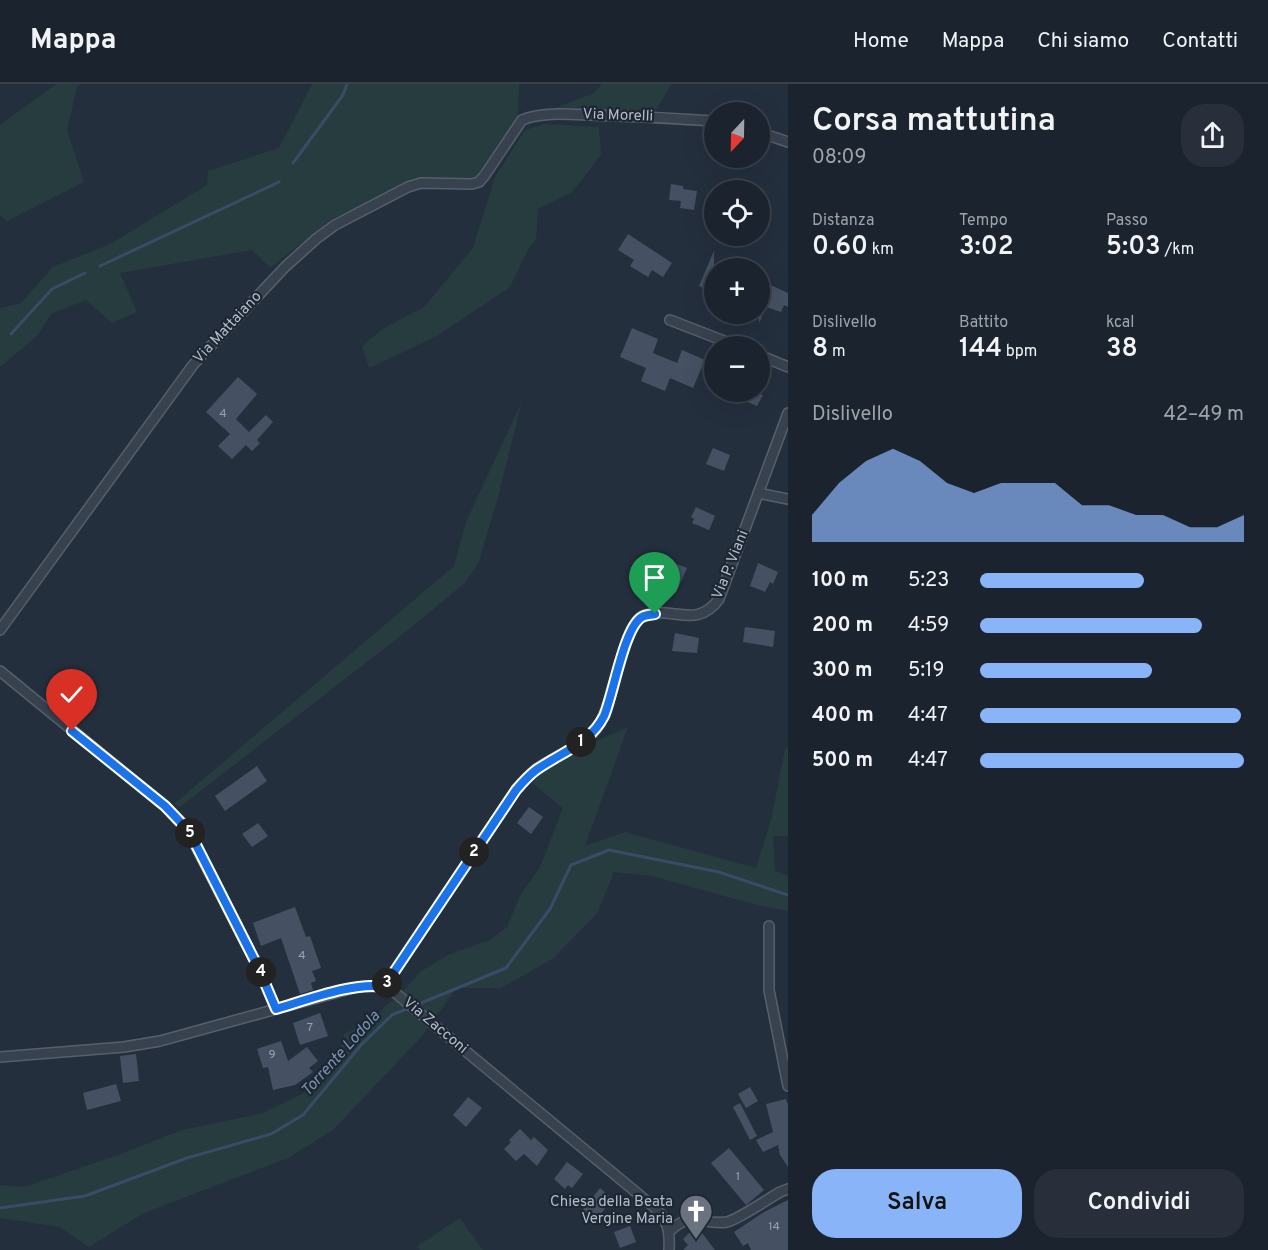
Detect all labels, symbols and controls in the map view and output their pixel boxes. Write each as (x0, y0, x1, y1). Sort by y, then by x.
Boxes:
text: Mappa (30, 23, 116, 59)
text: Home (853, 28, 909, 55)
text: Mappa (942, 28, 1004, 55)
text: Chi siamo (1037, 28, 1129, 55)
text: Contatti (1162, 28, 1238, 55)
text: Corsa mattutina (812, 101, 1056, 143)
north arrow (704, 102, 770, 168)
map controls (704, 102, 770, 402)
button: share (1181, 104, 1244, 167)
street label: Via Morelli (582, 105, 654, 127)
text: 08:09 (812, 145, 866, 171)
button: locate (704, 180, 770, 246)
text: Distanza (812, 211, 874, 231)
text: Tempo (959, 211, 1008, 231)
text: Passo (1106, 211, 1148, 231)
text: 0.60 (812, 231, 868, 264)
text: 3:02 (959, 231, 1014, 264)
text: 5:03 (1106, 231, 1161, 264)
text: km (868, 240, 894, 260)
text: /km (1161, 240, 1194, 260)
button: + (704, 258, 770, 324)
street label: Via Mattaiano (190, 288, 266, 368)
text: Dislivello (812, 313, 877, 333)
text: Battito (959, 313, 1008, 333)
text: kcal (1106, 313, 1134, 333)
text: 8 (812, 333, 828, 366)
text: 144 (959, 333, 1002, 366)
text: 38 (1106, 333, 1138, 366)
button: − (704, 336, 770, 402)
text: m (828, 342, 846, 362)
text: bpm (1002, 342, 1037, 362)
text: Dislivello (812, 402, 893, 428)
text: 42–49 m (1163, 402, 1244, 428)
house number: 4 (219, 406, 227, 422)
street label: Via P. Viani (709, 528, 753, 602)
pin (629, 552, 680, 614)
icon: arrive (638, 561, 671, 594)
text: 100 m (812, 568, 869, 594)
text: 5:23 (908, 568, 949, 594)
text: 200 m (812, 613, 873, 639)
text: 4:59 (908, 613, 949, 639)
text: 300 m (812, 658, 873, 684)
text: 5:19 (908, 658, 944, 684)
pin (46, 669, 97, 731)
icon: check (55, 678, 88, 711)
text: 400 m (812, 703, 874, 729)
text: 4:47 (908, 703, 948, 729)
pin: 1 (566, 727, 596, 757)
text: 1 (578, 732, 584, 752)
text: 500 m (812, 748, 873, 774)
text: 4:47 (908, 748, 948, 774)
pin: 5 (175, 818, 205, 848)
text: 5 (185, 823, 195, 843)
pin: 2 (459, 837, 489, 867)
text: 2 (469, 842, 479, 862)
house number: 4 (298, 948, 306, 964)
pin: 4 (246, 957, 276, 987)
text: 4 (256, 962, 266, 982)
pin: 3 (372, 968, 402, 998)
text: 3 (382, 973, 392, 993)
street label: Via Zacconi (399, 993, 471, 1059)
water label: Torrente Lodola (297, 1006, 385, 1101)
house number: 7 (307, 1020, 313, 1036)
house number: 9 (268, 1047, 276, 1063)
house number: 1 (736, 1169, 740, 1185)
button: Salva (812, 1169, 1022, 1238)
button: Condividi (1034, 1169, 1244, 1238)
place label: Chiesa della Beata Vergine Maria (550, 1193, 673, 1229)
church icon: Chiesa della Beata Vergine Maria (678, 1193, 714, 1240)
house number: 14 (768, 1219, 780, 1235)

